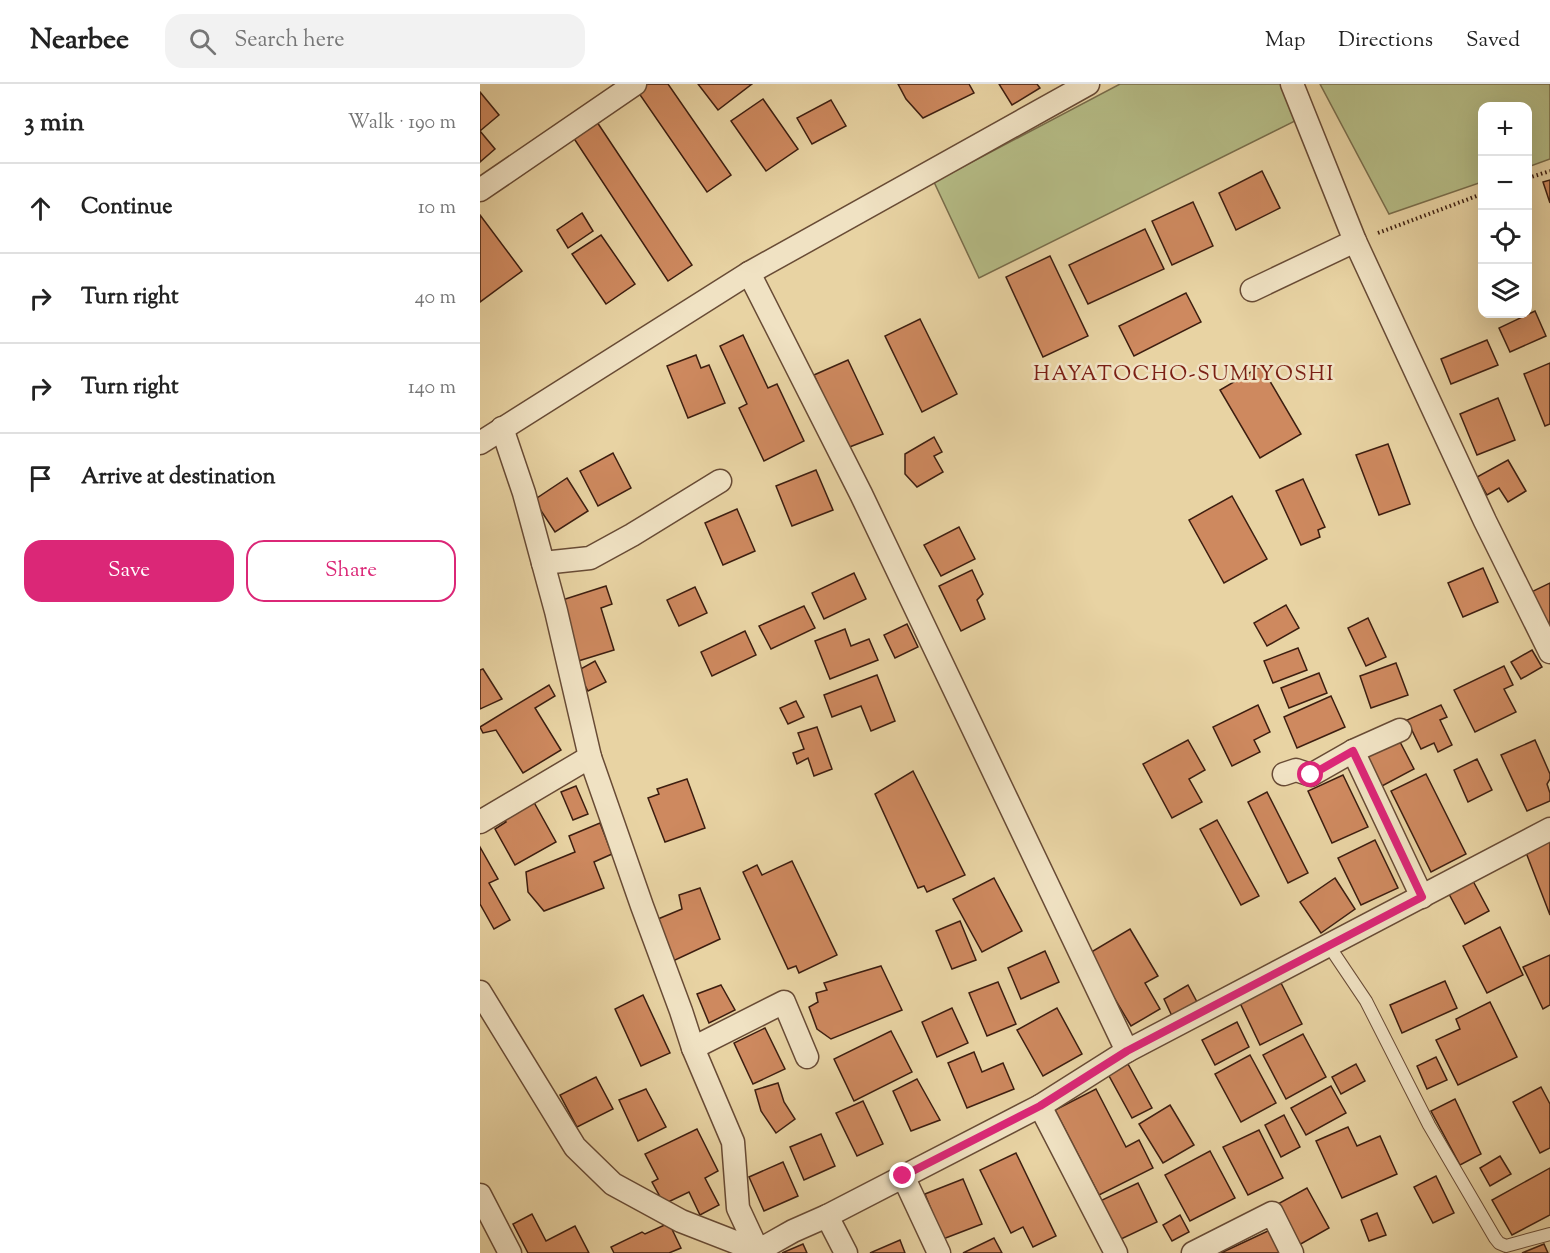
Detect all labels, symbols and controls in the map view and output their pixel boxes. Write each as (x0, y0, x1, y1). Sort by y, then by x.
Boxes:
search box (165, 14, 585, 68)
text: Nearbee (30, 21, 129, 61)
icon: search (186, 25, 219, 58)
text: Search here (234, 25, 345, 57)
text: Map (1265, 26, 1305, 56)
text: Directions (1338, 26, 1433, 56)
text: Saved (1466, 26, 1520, 56)
map controls (1478, 102, 1532, 318)
button: + (1478, 102, 1532, 156)
text: 3 min (24, 105, 84, 142)
text: Walk · 190 m (348, 109, 456, 138)
button: − (1478, 156, 1532, 210)
icon: ahead (24, 192, 57, 225)
text: Continue (81, 192, 172, 224)
text: 10 m (418, 194, 456, 223)
button: locate (1478, 210, 1532, 264)
button: layers (1478, 264, 1532, 318)
icon: right (24, 282, 57, 315)
text: Turn right (81, 282, 178, 314)
text: 40 m (415, 284, 456, 313)
district label: HAYATOCHO-SUMIYOSHI (1033, 360, 1335, 390)
icon: right (24, 372, 57, 405)
text: Turn right (81, 372, 178, 404)
text: 140 m (408, 374, 456, 403)
icon: arrive (24, 462, 57, 495)
text: Arrive at destination (81, 462, 276, 494)
button: Save (24, 540, 234, 602)
button: Share (246, 540, 456, 602)
route start (1297, 761, 1323, 787)
route end (889, 1162, 915, 1188)

